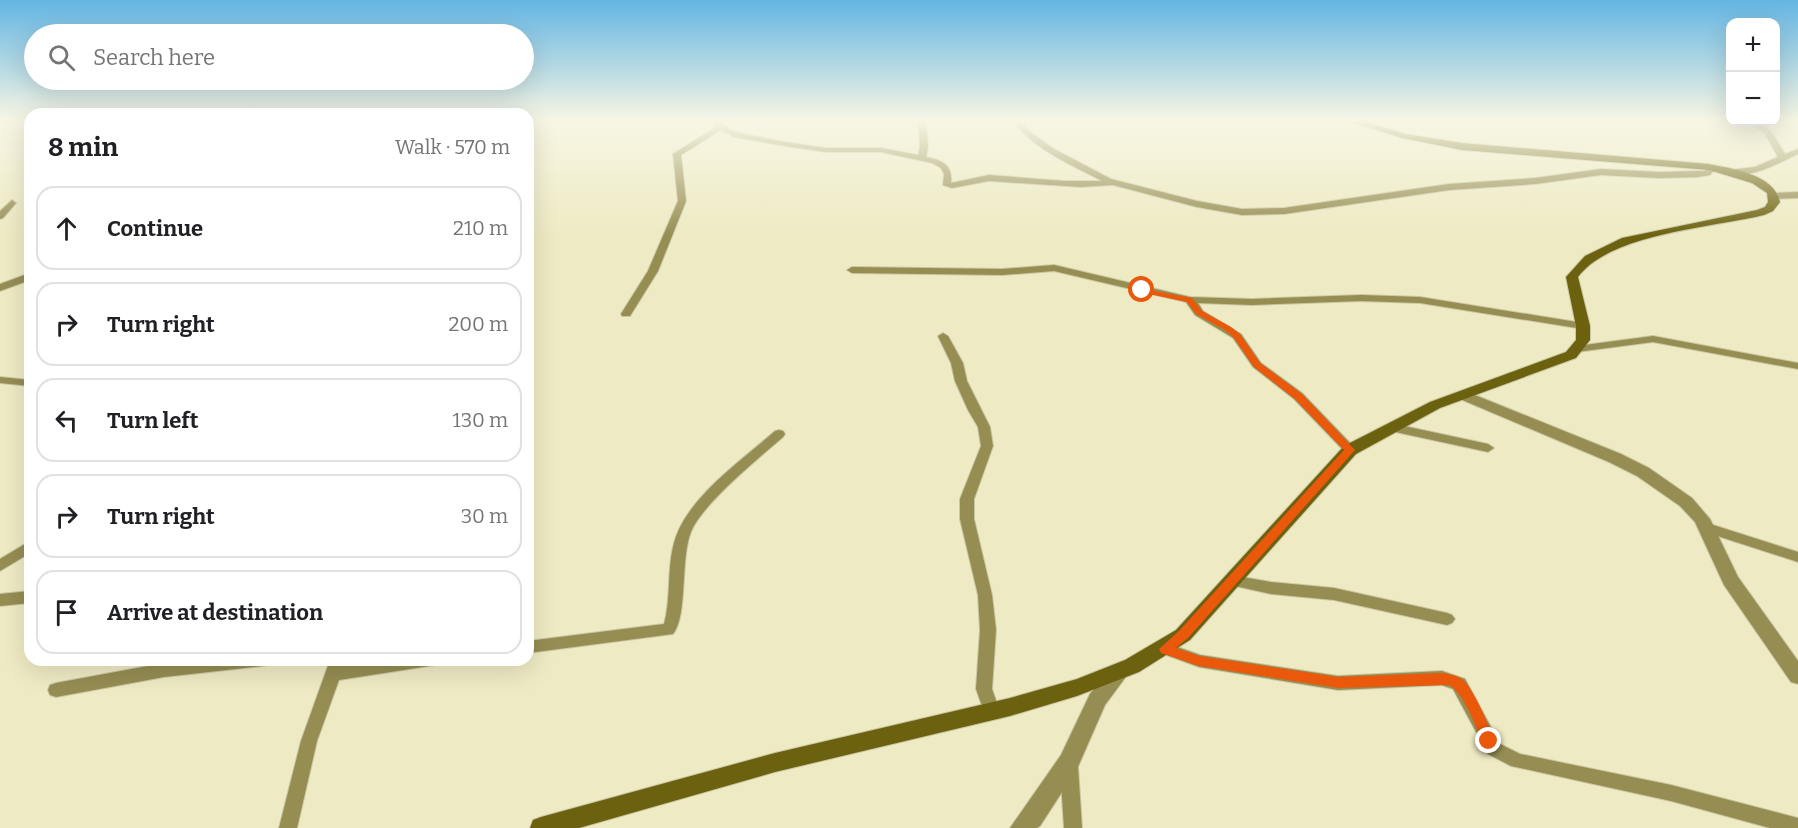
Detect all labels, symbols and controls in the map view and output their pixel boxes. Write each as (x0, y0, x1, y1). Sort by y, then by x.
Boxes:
map controls (1726, 18, 1780, 126)
button: + (1726, 18, 1780, 72)
search box (24, 24, 534, 90)
icon: search (45, 41, 78, 74)
text: Search here (93, 44, 215, 71)
button: − (1726, 72, 1780, 126)
text: 8 min (48, 132, 118, 163)
text: Walk · 570 m (395, 135, 510, 159)
icon: ahead (50, 212, 83, 245)
text: Continue (107, 215, 203, 242)
text: 210 m (453, 216, 508, 240)
route start (1128, 276, 1154, 302)
icon: right (50, 308, 83, 341)
text: Turn right (107, 311, 215, 338)
text: 200 m (448, 312, 508, 336)
icon: left (50, 404, 83, 437)
text: Turn left (107, 407, 199, 434)
text: 130 m (453, 408, 508, 432)
icon: right (50, 500, 83, 533)
text: Turn right (107, 503, 215, 530)
text: 30 m (461, 504, 508, 528)
icon: arrive (50, 596, 83, 629)
text: Arrive at destination (107, 599, 323, 626)
route end (1475, 727, 1501, 753)

